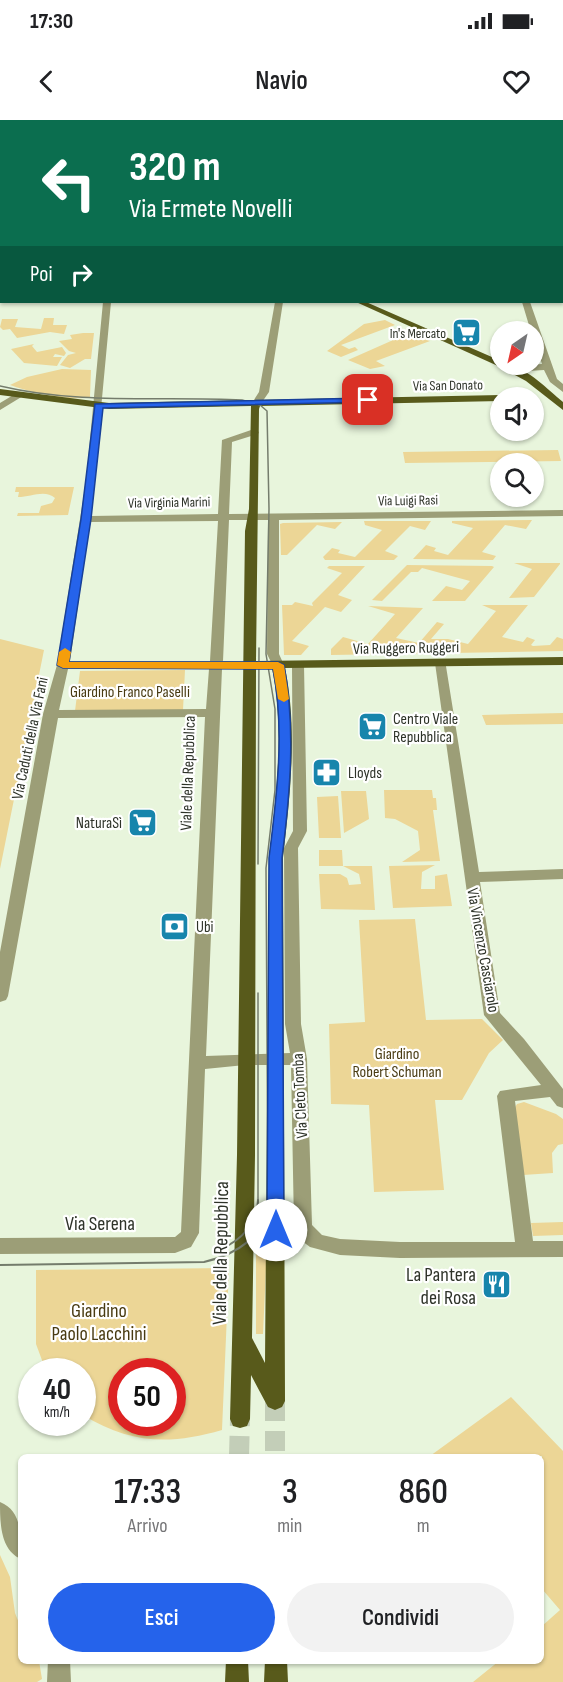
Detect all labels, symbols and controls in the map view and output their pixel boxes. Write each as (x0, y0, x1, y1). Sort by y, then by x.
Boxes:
text: 17:30 (30, 8, 73, 35)
icon: back (30, 65, 63, 98)
text: Navio (255, 65, 308, 97)
icon: heart (500, 65, 533, 98)
text: 320 m (129, 142, 221, 193)
icon: left (30, 144, 108, 222)
text: Via Ermete Novelli (129, 193, 293, 225)
icon: right (65, 258, 98, 291)
text: Poi (30, 261, 53, 288)
supermarket icon: In's Mercato (451, 317, 483, 349)
north arrow (490, 321, 544, 375)
map controls (490, 321, 544, 507)
place label: In's Mercato (390, 325, 446, 342)
pin (342, 374, 393, 425)
street label: Via San Donato (413, 376, 483, 395)
icon: arrive (351, 383, 384, 416)
button: sound (490, 387, 544, 441)
button: search (490, 453, 544, 507)
street label: Via Luigi Rasi (378, 491, 438, 510)
street label: Via Virginia Marini (128, 493, 210, 512)
street label: Via Ruggero Ruggeri (353, 638, 459, 659)
street label: Via Caduti della Via Fani (8, 675, 53, 801)
park label: Giardino Franco Paselli (70, 683, 190, 702)
place label: Centro Viale Repubblica (393, 710, 458, 747)
supermarket icon: Centro Viale Repubblica (356, 711, 388, 743)
street label: Viale della Repubblica (177, 715, 200, 831)
pharmacy icon: Lloyds (311, 756, 343, 788)
place label: Lloyds (348, 764, 382, 783)
supermarket icon: NaturaSì (127, 806, 159, 838)
place label: NaturaSì (76, 814, 122, 833)
street label: Via Vincenzo Casciarolo (462, 887, 503, 1014)
bank icon: Ubi (159, 910, 191, 942)
place label: Ubi (196, 918, 214, 937)
park label: Giardino Robert Schuman (352, 1045, 442, 1082)
street label: Via Cleto Tomba (289, 1053, 312, 1139)
street label: Viale della Repubblica (208, 1181, 234, 1325)
position arrow (244, 1198, 308, 1262)
street label: Via Serena (65, 1212, 135, 1236)
place label: La Pantera dei Rosa (406, 1263, 476, 1310)
restaurant icon: La Pantera dei Rosa (481, 1269, 513, 1301)
park label: Giardino Paolo Lacchini (52, 1299, 146, 1346)
speed limit sign: 50 (108, 1358, 186, 1436)
text: 40 (43, 1372, 71, 1408)
text: km/h (44, 1403, 70, 1422)
text: 17:33 (114, 1471, 181, 1514)
text: 3 (282, 1471, 298, 1514)
text: 860 (398, 1471, 448, 1514)
text: Arrivo (128, 1514, 168, 1538)
text: min (277, 1514, 302, 1538)
text: m (417, 1514, 430, 1538)
button: Esci (48, 1583, 275, 1652)
button: Condividi (287, 1583, 514, 1652)

